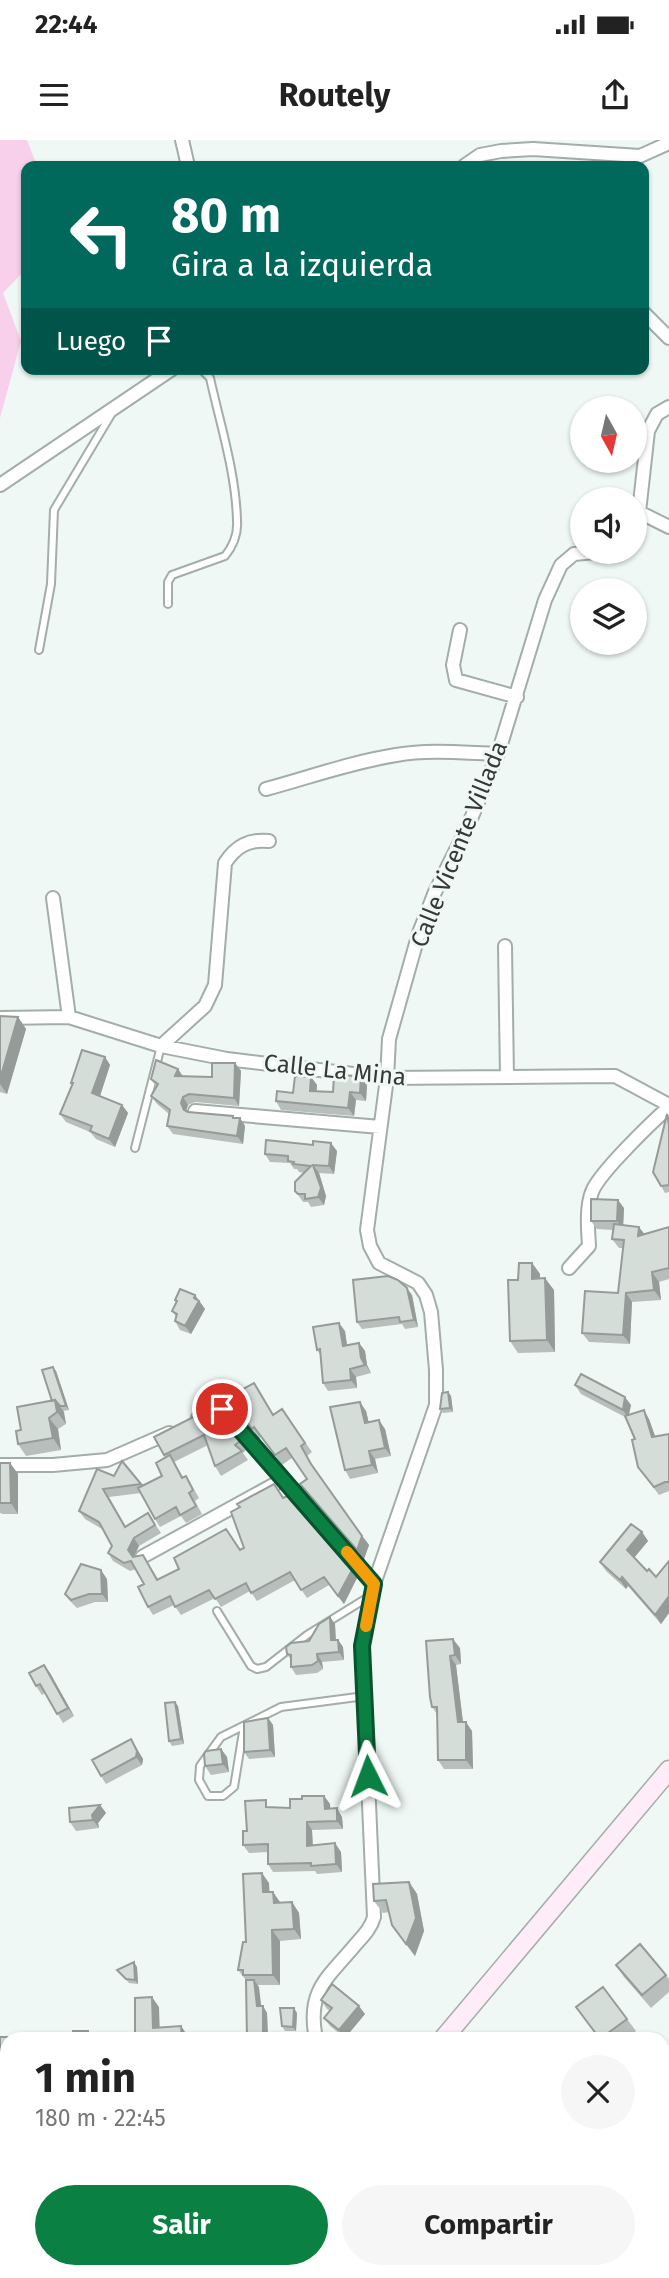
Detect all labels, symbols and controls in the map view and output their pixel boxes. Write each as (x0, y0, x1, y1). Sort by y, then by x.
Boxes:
text: 22:44 (35, 9, 97, 40)
icon: menu (35, 76, 73, 114)
text: Routely (279, 76, 390, 114)
icon: share (596, 76, 634, 114)
text: 80 m (171, 186, 281, 245)
icon: left (56, 189, 147, 280)
text: Gira a la izquierda (171, 246, 433, 284)
icon: arrive (140, 322, 178, 360)
text: Luego (56, 326, 126, 357)
north arrow (570, 396, 648, 472)
map controls (570, 396, 647, 655)
button: sound (570, 487, 647, 564)
button: layers (570, 578, 647, 655)
street label: Calle Vicente Villada (405, 737, 513, 951)
street label: Calle La Mina (262, 1049, 408, 1091)
pin (192, 1379, 252, 1439)
icon: arrive (203, 1390, 241, 1428)
position arrow (331, 1739, 405, 1813)
text: 1 min (35, 2053, 136, 2103)
button: close (561, 2055, 635, 2129)
text: 180 m · 22:45 (35, 2104, 166, 2132)
button: Salir (35, 2185, 328, 2265)
button: Compartir (342, 2185, 635, 2265)

